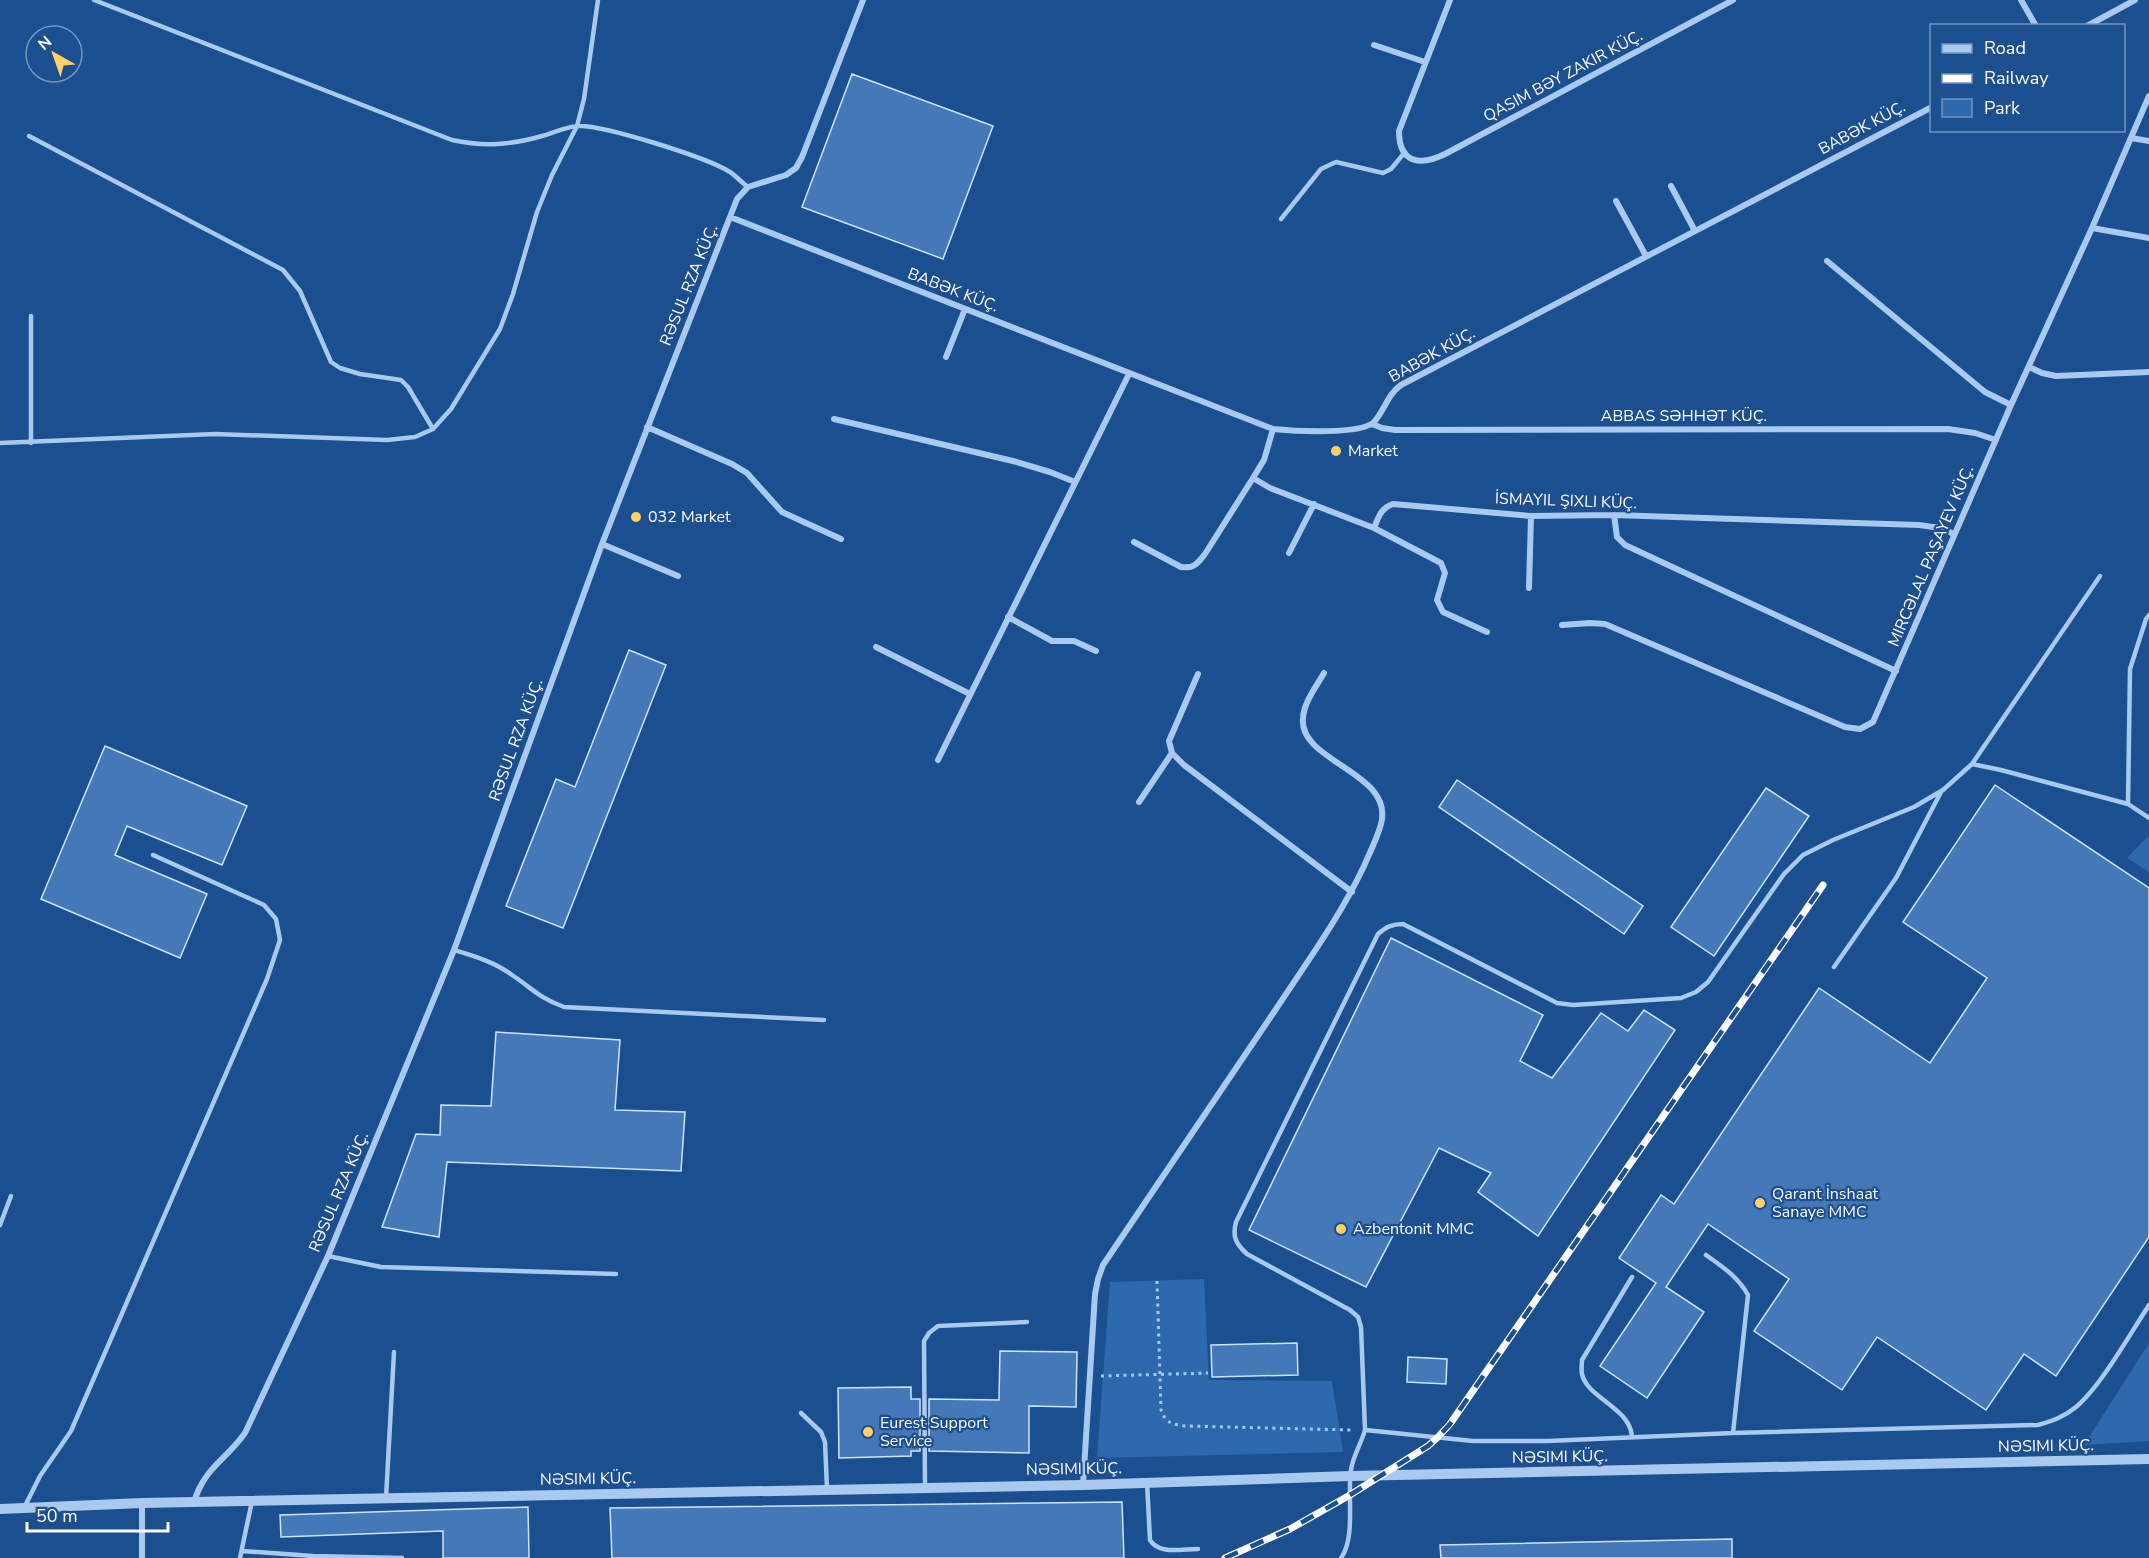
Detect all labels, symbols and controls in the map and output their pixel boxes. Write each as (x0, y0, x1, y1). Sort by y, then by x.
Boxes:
north arrow (24, 24, 84, 84)
legend (1930, 24, 2125, 132)
street label: QASIM BƏY ZAKIR KÜÇ. (1480, 25, 1646, 127)
text: N (33, 31, 57, 56)
text: Road (1984, 36, 2026, 60)
text: Railway (1984, 66, 2049, 90)
street label: BABƏK KÜÇ. (1815, 96, 1909, 160)
text: Park (1984, 96, 2021, 120)
street label: RƏSUL RZA KÜÇ. (655, 221, 723, 349)
street label: BABƏK KÜÇ. (904, 263, 1002, 317)
street label: BABƏK KÜÇ. (1385, 322, 1479, 388)
street label: ABBAS SƏHHƏT KÜÇ. (1601, 405, 1767, 427)
place label: Market (1348, 440, 1398, 462)
marker: Market (1329, 444, 1343, 458)
street label: MIRCƏLAL PAŞAYEV KÜÇ. (1883, 462, 1979, 650)
street label: İSMAYIL ŞIXLI KÜÇ. (1495, 488, 1637, 514)
place label: 032 Market (648, 506, 731, 528)
marker: 032 Market (629, 510, 643, 524)
street label: RƏSUL RZA KÜÇ. (484, 676, 548, 804)
street label: RƏSUL RZA KÜÇ. (304, 1128, 374, 1256)
place label: Qarant İnshaat Sanaye MMC (1772, 1183, 1879, 1223)
marker: Qarant İnshaat Sanaye MMC (1753, 1196, 1767, 1210)
place label: Azbentonit MMC (1353, 1218, 1474, 1240)
marker: Azbentonit MMC (1334, 1222, 1348, 1236)
place label: Eurest Support Service (880, 1412, 988, 1452)
marker: Eurest Support Service (861, 1425, 875, 1439)
street label: NƏSIMI KÜÇ. (1998, 1434, 2094, 1458)
street label: NƏSIMI KÜÇ. (1512, 1445, 1608, 1469)
street label: NƏSIMI KÜÇ. (1026, 1457, 1122, 1481)
street label: NƏSIMI KÜÇ. (540, 1467, 636, 1491)
scale bar (27, 1495, 168, 1533)
text: 50 m (36, 1504, 78, 1528)

